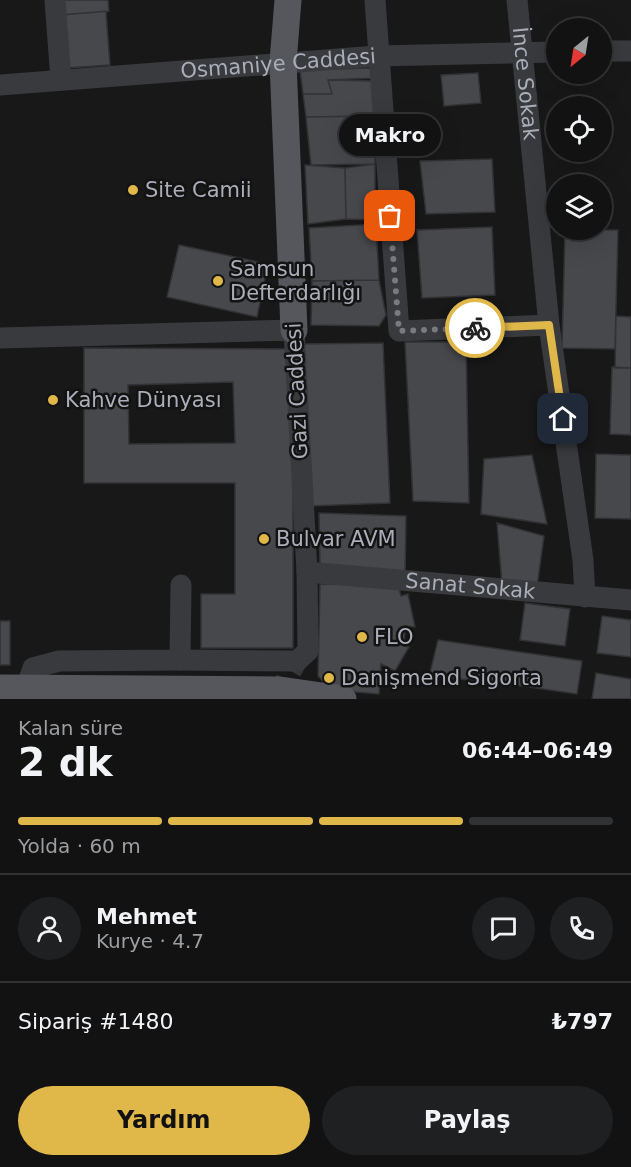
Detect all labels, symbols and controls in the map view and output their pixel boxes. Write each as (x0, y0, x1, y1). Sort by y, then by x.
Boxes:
north arrow (546, 18, 612, 84)
map controls (546, 18, 612, 240)
street label: İnce Sokak (508, 26, 543, 142)
street label: Osmaniye Caddesi (180, 44, 377, 83)
button: locate (546, 96, 612, 162)
callout: Makro (339, 114, 441, 156)
text: Makro (355, 123, 425, 147)
button: layers (546, 174, 612, 240)
place label: Site Camii (145, 178, 252, 202)
marker: Site Camii (126, 183, 140, 197)
pin (364, 190, 415, 241)
icon: bag (373, 199, 406, 232)
place label: Samsun Defterdarlığı (230, 257, 361, 305)
marker: Samsun Defterdarlığı (211, 274, 225, 288)
courier (445, 298, 505, 358)
icon: bike (459, 312, 492, 345)
street label: Gazi Caddesi (281, 322, 313, 460)
place label: Kahve Dünyası (65, 388, 221, 412)
marker: Kahve Dünyası (46, 393, 60, 407)
pin (537, 393, 588, 444)
icon: home (546, 402, 579, 435)
place label: Bulvar AVM (276, 527, 396, 551)
marker: Bulvar AVM (257, 532, 271, 546)
street label: Sanat Sokak (404, 569, 537, 604)
place label: FLO (374, 625, 414, 649)
marker: FLO (355, 630, 369, 644)
place label: Danişmend Sigorta (341, 666, 542, 690)
marker: Danişmend Sigorta (322, 671, 336, 685)
text: Kalan süre (18, 716, 123, 740)
text: 06:44–06:49 (462, 738, 613, 763)
text: 2 dk (18, 740, 113, 785)
text: Yolda · 60 m (18, 834, 141, 858)
button: person (18, 897, 81, 960)
button: chat (472, 897, 535, 960)
button: phone (550, 897, 613, 960)
text: Mehmet (96, 904, 197, 929)
text: Kurye · 4.7 (96, 929, 204, 953)
text: Sipariş #1480 (18, 1009, 174, 1034)
text: ₺797 (552, 1009, 613, 1034)
button: Yardım (18, 1086, 310, 1155)
button: Paylaş (322, 1086, 613, 1155)

